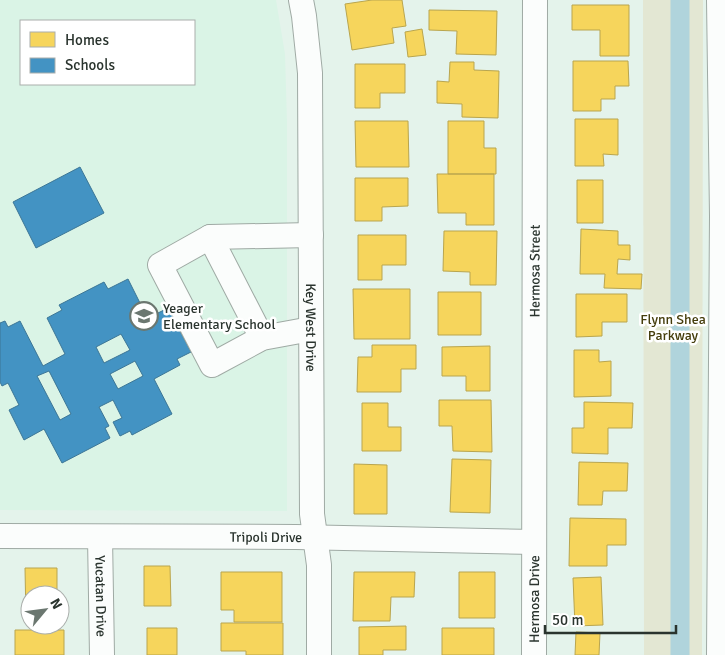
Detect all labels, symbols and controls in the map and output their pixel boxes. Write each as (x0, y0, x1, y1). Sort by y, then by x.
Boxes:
legend (20, 20, 195, 85)
text: Homes (65, 31, 109, 49)
text: Schools (65, 56, 116, 74)
street label: Hermosa Street (526, 224, 543, 317)
street label: Key West Drive (302, 283, 320, 372)
place label: Yeager Elementary School (163, 300, 276, 333)
school or university icon: Yeager Elementary School (129, 301, 159, 331)
park label: Flynn Shea Parkway (640, 311, 706, 344)
street label: Tripoli Drive (230, 528, 302, 546)
street label: Yucatan Drive (92, 555, 110, 637)
street label: Hermosa Drive (526, 555, 543, 643)
north arrow (20, 585, 70, 635)
text: N (46, 596, 66, 612)
scale bar (545, 602, 676, 634)
text: 50 m (552, 611, 583, 629)

